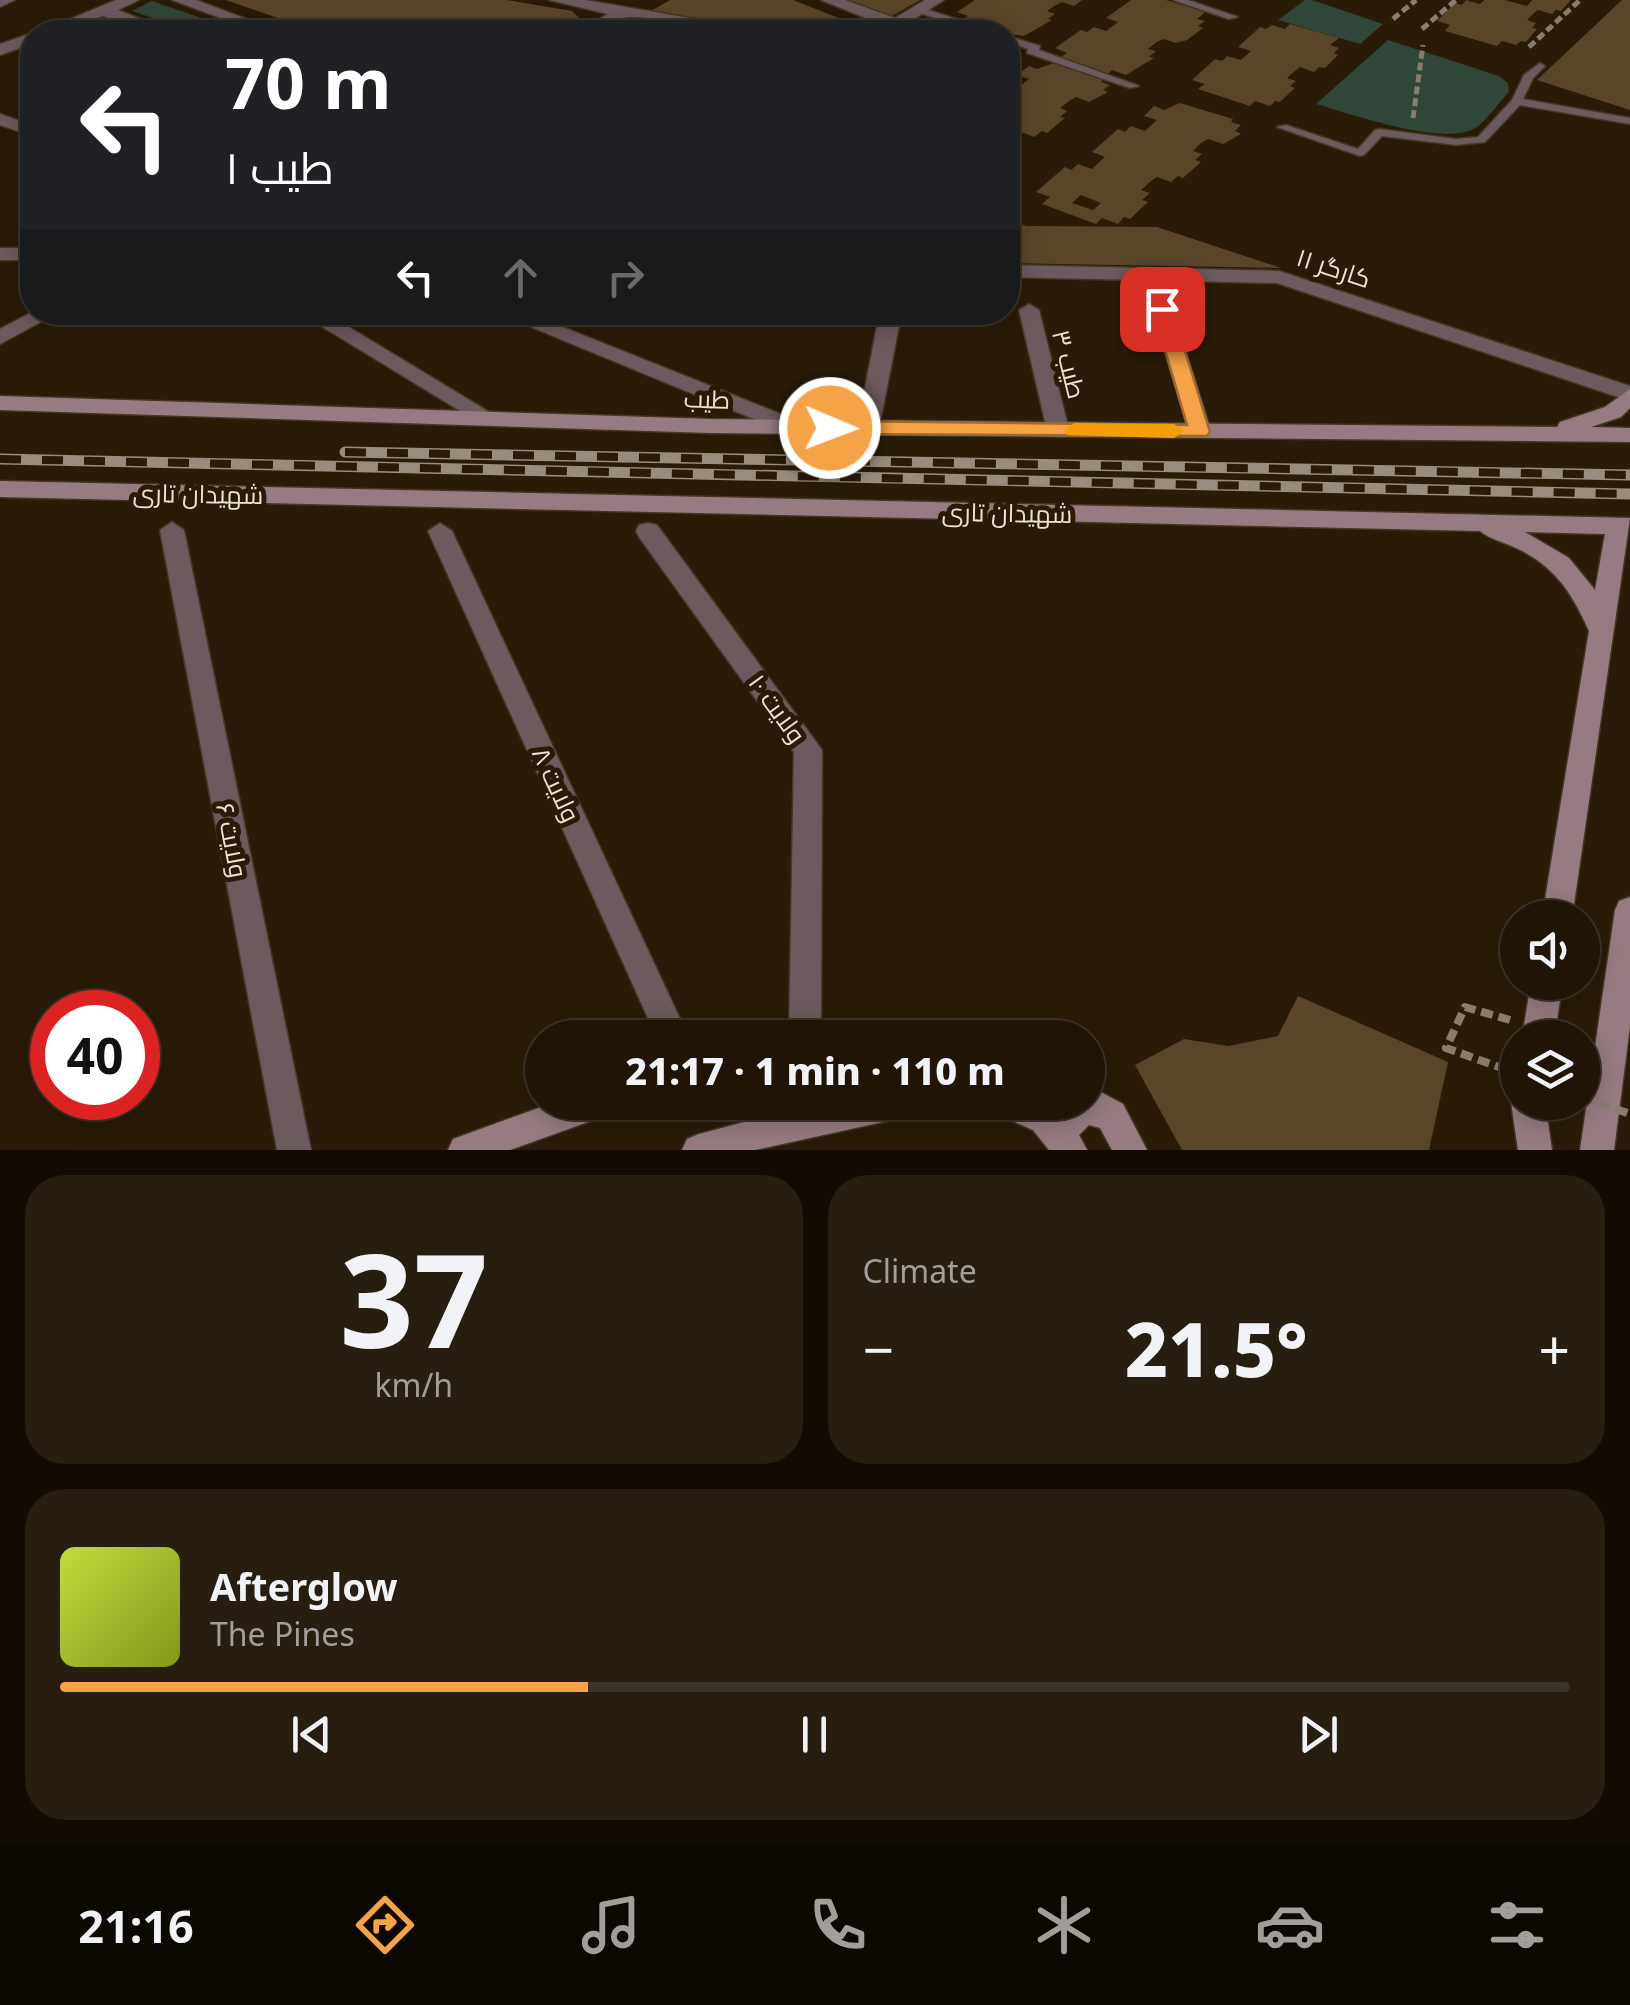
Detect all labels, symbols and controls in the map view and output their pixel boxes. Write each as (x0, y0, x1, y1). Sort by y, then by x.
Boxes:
text: 70 m (225, 34, 392, 130)
icon: left (60, 60, 190, 190)
text: طیب ۱ (225, 136, 334, 197)
street label: کارگر ۱۱ (1293, 239, 1375, 295)
icon: left (388, 250, 443, 305)
icon: ahead (493, 250, 548, 305)
icon: right (598, 250, 653, 305)
pin (1120, 267, 1205, 352)
icon: arrive (1135, 282, 1190, 337)
street label: طیب ۳ (1045, 326, 1095, 402)
position arrow (778, 376, 882, 480)
street label: طیب (683, 380, 731, 416)
street label: شهیدان تاری (132, 475, 264, 511)
street label: شهیدان تاری (941, 494, 1073, 530)
street label: ولایت ۱۰ (742, 667, 814, 749)
street label: ولایت ۸ (525, 741, 589, 827)
street label: ولایت ۶ (209, 800, 257, 880)
map controls (1500, 900, 1600, 1120)
button: sound (1500, 900, 1600, 1000)
speed limit sign: 40 (30, 990, 160, 1120)
button: layers (1500, 1020, 1600, 1120)
text: 21:17 · 1 min · 110 m (625, 1044, 1005, 1096)
text: 37 (339, 1209, 488, 1386)
text: Climate (863, 1249, 977, 1292)
text: 21.5° (1125, 1297, 1308, 1399)
text: − (863, 1311, 894, 1386)
text: + (1539, 1311, 1570, 1386)
text: km/h (374, 1363, 453, 1406)
text: Afterglow (210, 1560, 398, 1612)
text: The Pines (210, 1612, 355, 1655)
icon: previous (284, 1707, 339, 1762)
icon: pause (787, 1707, 842, 1762)
icon: next (1291, 1707, 1346, 1762)
icon: directions (350, 1890, 420, 1960)
icon: music (576, 1890, 646, 1960)
icon: phone (803, 1890, 873, 1960)
icon: climate (1029, 1890, 1099, 1960)
icon: car (1255, 1890, 1325, 1960)
icon: filters (1482, 1890, 1552, 1960)
text: 21:16 (78, 1895, 194, 1956)

